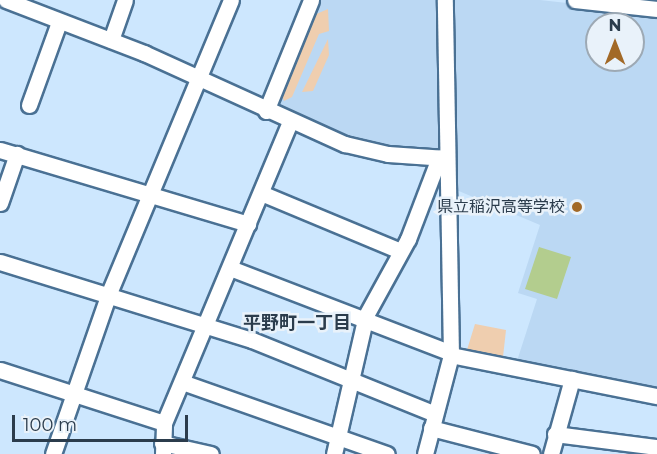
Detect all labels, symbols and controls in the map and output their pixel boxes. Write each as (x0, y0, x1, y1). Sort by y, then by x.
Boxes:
north arrow (585, 12, 645, 72)
text: N (609, 16, 621, 35)
place label: 県立稲沢高等学校 (437, 197, 565, 217)
marker: 県立稲沢高等学校 (570, 200, 584, 214)
district label: 平野町一丁目 (243, 312, 351, 334)
scale bar (15, 403, 190, 441)
text: 100 m (23, 414, 77, 436)

